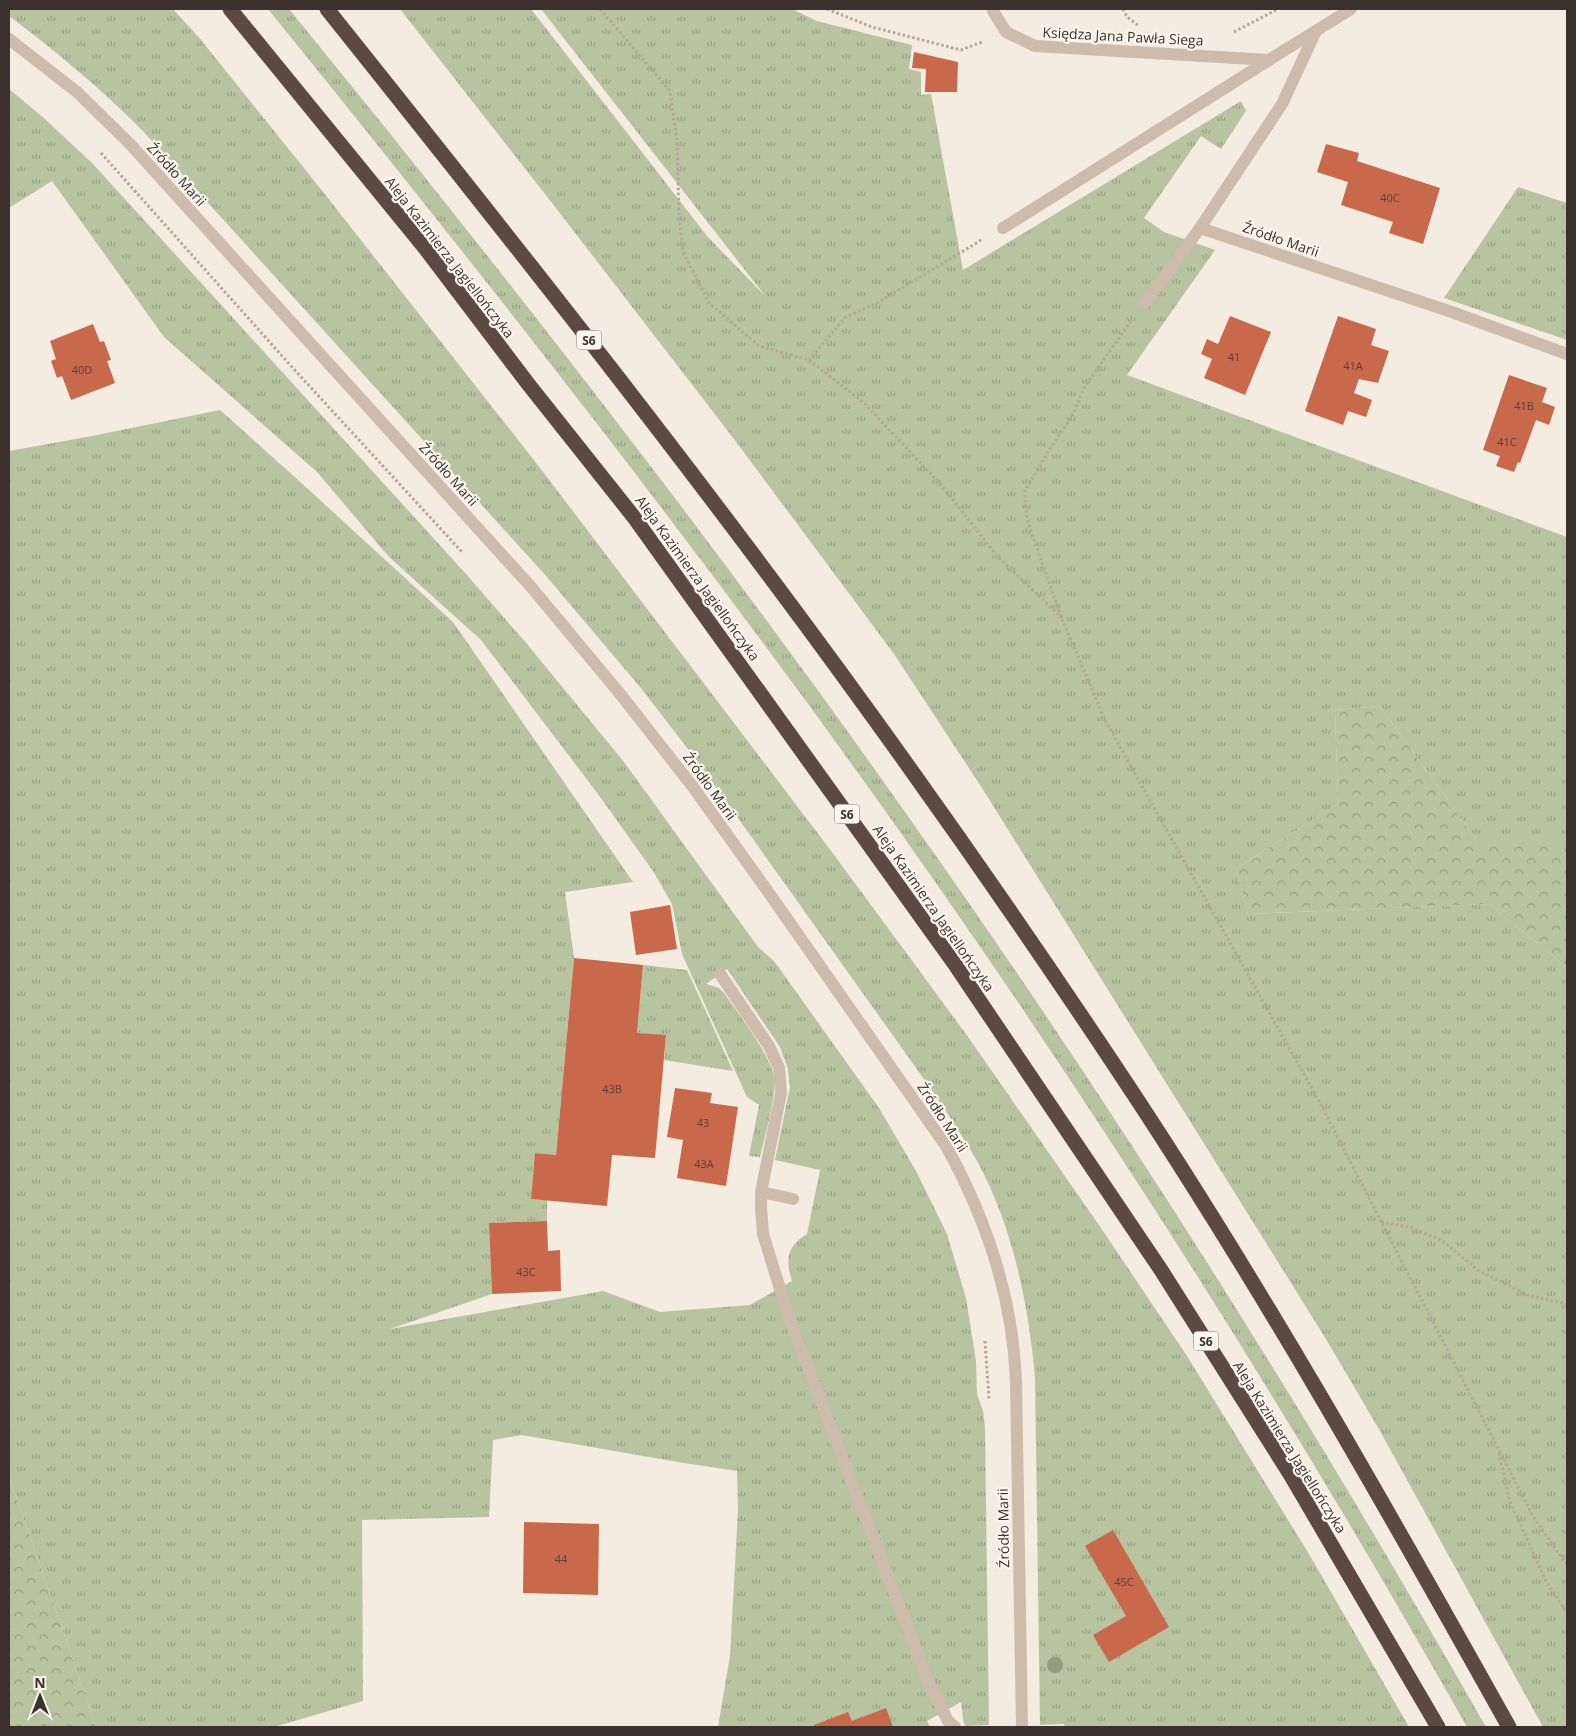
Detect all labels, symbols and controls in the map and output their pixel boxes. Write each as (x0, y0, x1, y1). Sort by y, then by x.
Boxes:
street label: Księdza Jana Pawła Siega (1042, 22, 1204, 50)
street label: Źródło Marii (143, 138, 211, 210)
street label: Aleja Kazimierza Jagiellończyka (381, 172, 519, 342)
house number: 40C (1380, 190, 1400, 205)
street label: Źródło Marii (1240, 217, 1322, 261)
road number: S6 (576, 330, 602, 350)
house number: 41 (1228, 349, 1240, 364)
house number: 41A (1343, 358, 1363, 373)
house number: 40D (72, 362, 92, 377)
house number: 41B (1514, 398, 1534, 413)
house number: 41C (1497, 434, 1517, 449)
street label: Źródło Marii (415, 438, 483, 510)
street label: Aleja Kazimierza Jagiellończyka (632, 492, 764, 664)
street label: Źródło Marii (679, 748, 741, 824)
road number: S6 (834, 804, 860, 824)
street label: Aleja Kazimierza Jagiellończyka (869, 821, 999, 995)
street label: Źródło Marii (913, 1078, 973, 1156)
house number: 43B (602, 1081, 622, 1096)
house number: 43 (697, 1115, 709, 1130)
house number: 43A (694, 1156, 714, 1171)
house number: 43C (516, 1264, 536, 1279)
road number: S6 (1194, 1332, 1218, 1350)
street label: Aleja Kazimierza Jagiellończyka (1229, 1357, 1351, 1537)
street label: Źródło Marii (993, 1488, 1013, 1568)
house number: 44 (555, 1551, 568, 1566)
house number: 45C (1114, 1574, 1134, 1589)
north arrow (15, 1671, 65, 1721)
text: N (34, 1673, 46, 1692)

